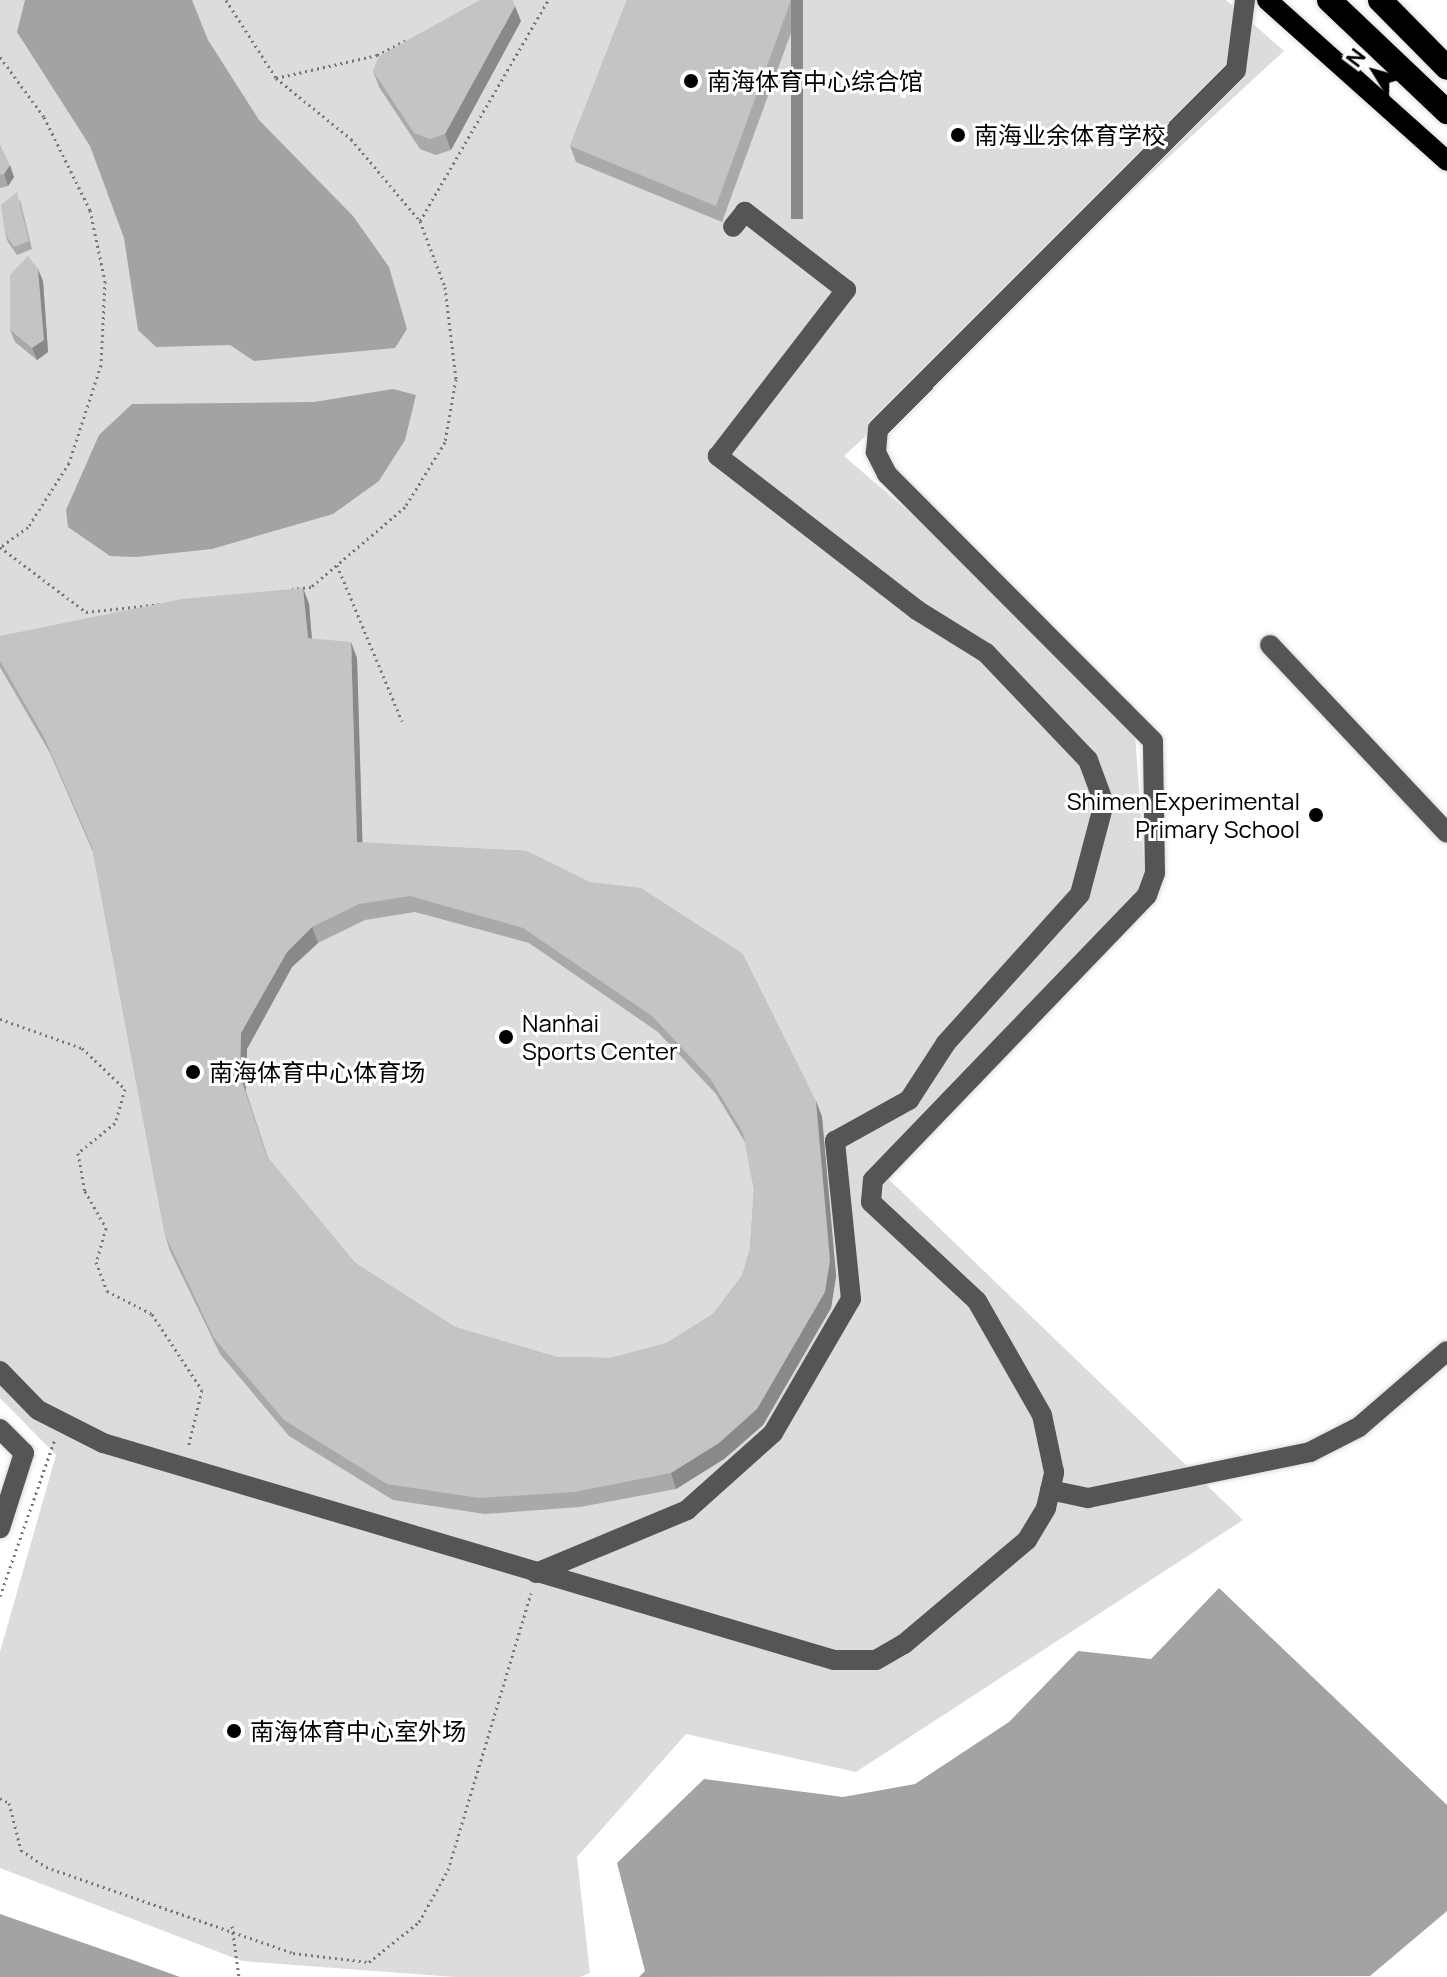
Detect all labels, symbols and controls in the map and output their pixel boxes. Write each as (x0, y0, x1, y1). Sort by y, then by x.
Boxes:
north arrow (1335, 32, 1415, 112)
text: N (1339, 42, 1373, 73)
place label: 南海体育中心综合馆 (707, 67, 923, 95)
marker: 南海体育中心综合馆 (682, 72, 700, 90)
place label: 南海业余体育学校 (974, 121, 1166, 149)
marker: 南海业余体育学校 (949, 126, 967, 144)
place label: Shimen Experimental Primary School (1067, 787, 1300, 843)
marker: Shimen Experimental Primary School (1307, 806, 1325, 824)
place label: Nanhai Sports Center (522, 1009, 678, 1065)
marker: Nanhai Sports Center (497, 1028, 515, 1046)
place label: 南海体育中心体育场 (209, 1058, 425, 1086)
marker: 南海体育中心体育场 (184, 1063, 202, 1081)
place label: 南海体育中心室外场 (250, 1717, 466, 1745)
marker: 南海体育中心室外场 (225, 1722, 243, 1740)

